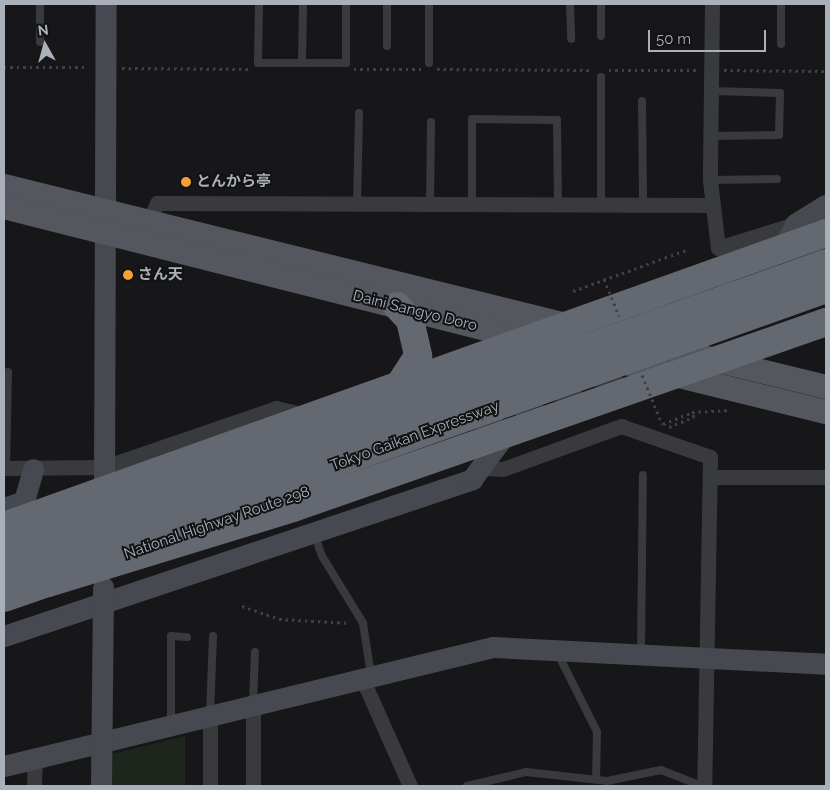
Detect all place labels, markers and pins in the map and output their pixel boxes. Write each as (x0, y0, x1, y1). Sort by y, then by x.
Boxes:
place label: とんから亭 (196, 173, 271, 191)
marker: とんから亭 (180, 176, 192, 188)
place label: さん天 (138, 266, 183, 284)
marker: さん天 (122, 269, 134, 281)

